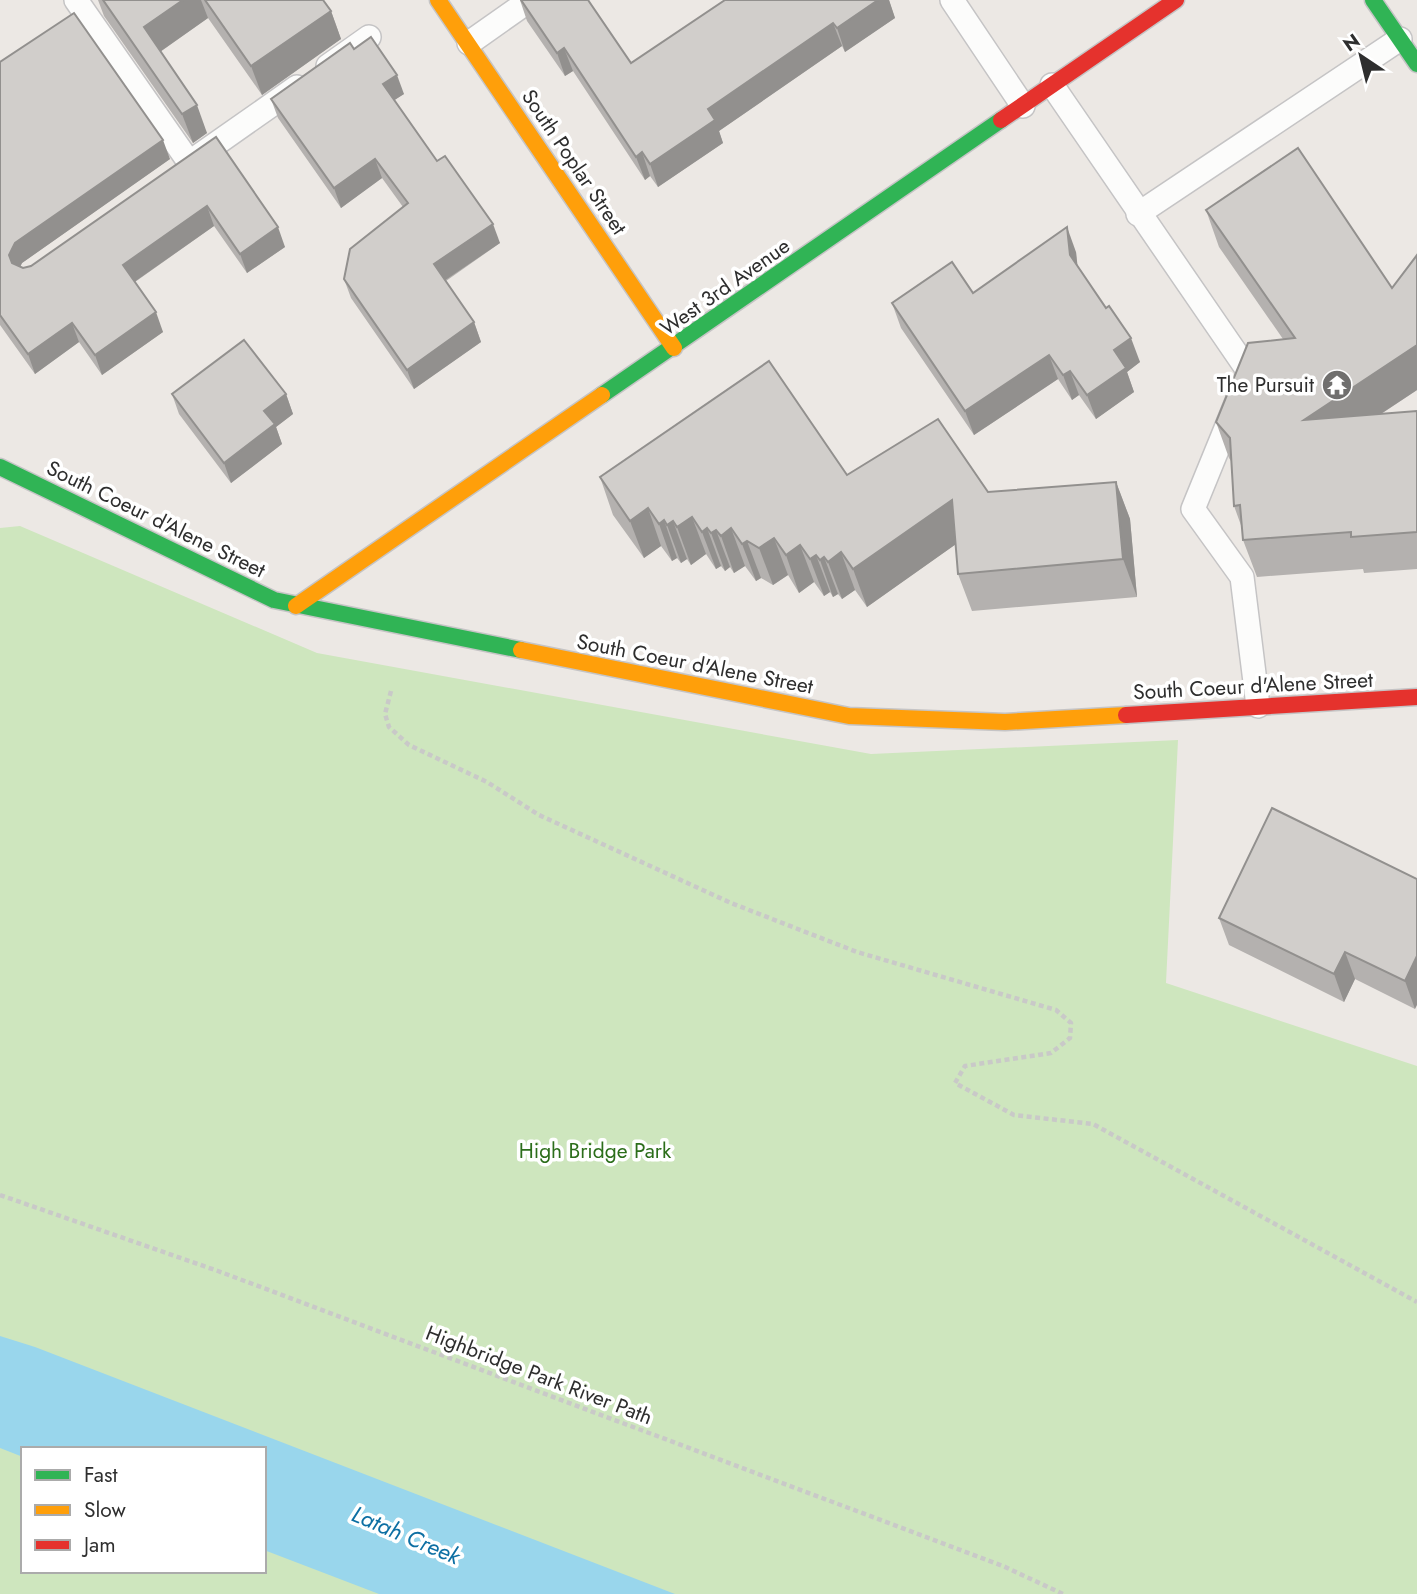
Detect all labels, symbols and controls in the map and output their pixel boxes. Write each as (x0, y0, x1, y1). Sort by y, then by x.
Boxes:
north arrow (1326, 21, 1396, 91)
text: N (1338, 27, 1365, 58)
street label: South Poplar Street (514, 83, 634, 241)
street label: West 3rd Avenue (654, 231, 796, 343)
temple icon: The Pursuit (1320, 368, 1354, 402)
place label: The Pursuit (1217, 370, 1314, 400)
street label: South Coeur d'Alene Street (42, 453, 270, 585)
street label: South Coeur d'Alene Street (574, 626, 816, 702)
street label: South Coeur d'Alene Street (1132, 665, 1374, 707)
park label: High Bridge Park (519, 1136, 672, 1166)
street label: Highbridge Park River Path (421, 1318, 657, 1432)
legend (21, 1447, 266, 1573)
text: Fast (84, 1460, 117, 1490)
text: Slow (84, 1495, 126, 1525)
water label: Latah Creek (346, 1497, 467, 1574)
text: Jam (81, 1530, 116, 1560)

